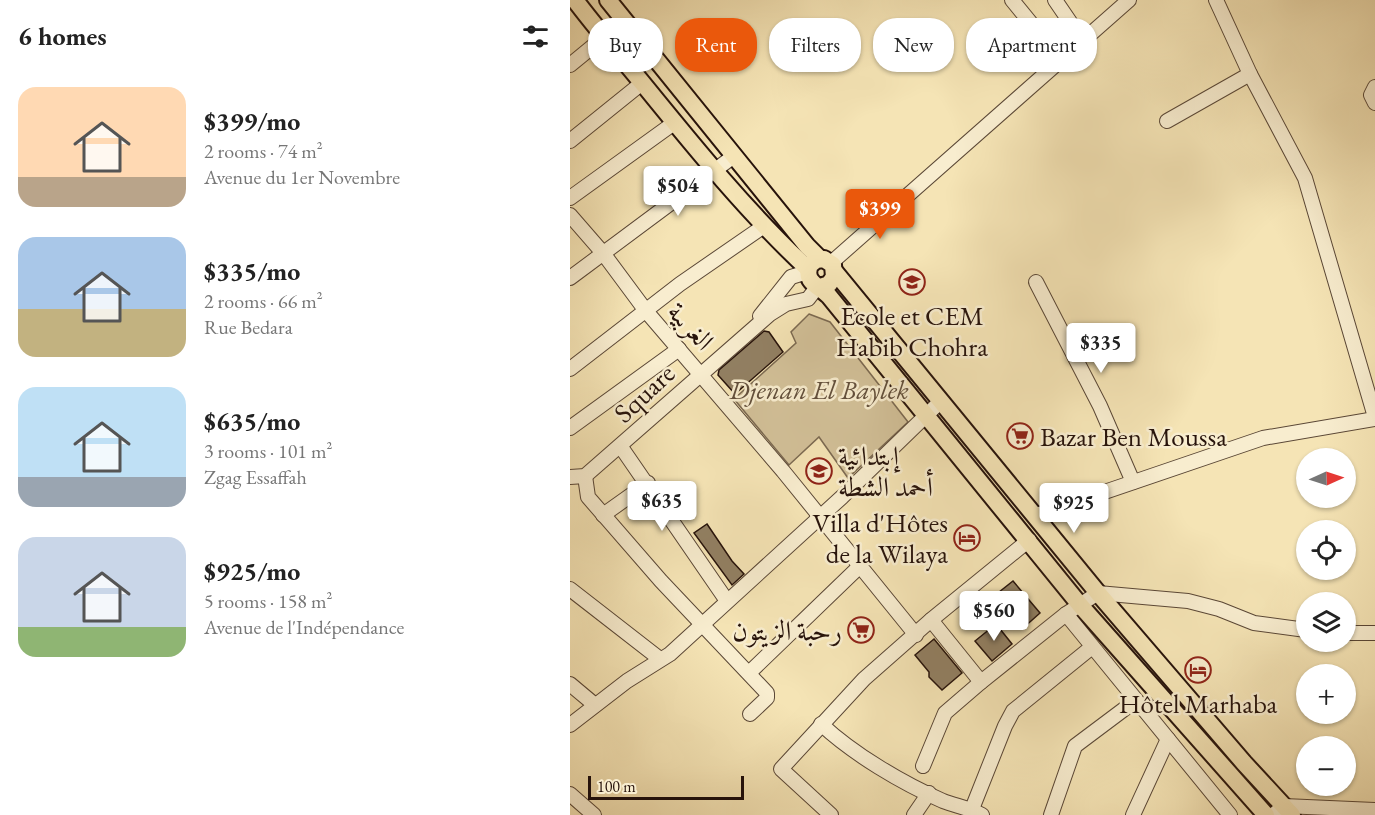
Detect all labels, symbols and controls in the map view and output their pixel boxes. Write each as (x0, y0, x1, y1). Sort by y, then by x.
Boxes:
chip: Buy (588, 18, 663, 72)
chip: Rent (675, 18, 757, 72)
chip: Filters (769, 18, 861, 72)
chip: New (873, 18, 954, 72)
chip: Apartment (966, 18, 1097, 72)
text: 6 homes (18, 19, 107, 53)
icon: filters (519, 20, 552, 53)
text: $399/mo (204, 104, 300, 138)
icon: home (66, 111, 138, 183)
text: 2 rooms · 74 m² (204, 138, 323, 164)
text: Avenue du 1er Novembre (204, 164, 400, 190)
pin: $504 (642, 166, 714, 217)
text: $504 (658, 172, 698, 198)
pin: $399 (844, 189, 916, 240)
text: $399 (860, 195, 900, 221)
text: $335/mo (204, 254, 300, 288)
icon: home (66, 261, 138, 333)
school or university icon: Ecole et CEM Habib Chohra (897, 267, 927, 297)
text: 2 rooms · 66 m² (204, 288, 323, 314)
street label: الغربية (660, 294, 722, 358)
place label: Ecole et CEM Habib Chohra (836, 298, 988, 364)
text: Rue Bedara (204, 314, 293, 340)
pin: $335 (1065, 323, 1137, 374)
text: $335 (1081, 329, 1121, 355)
street label: Square (606, 356, 682, 430)
park label: Djenan El Baylek (728, 372, 909, 407)
text: $635/mo (204, 404, 300, 438)
icon: home (66, 411, 138, 483)
place label: Bazar Ben Moussa (1040, 419, 1227, 454)
supermarket icon: Bazar Ben Moussa (1005, 421, 1035, 451)
text: 3 rooms · 101 m² (204, 438, 332, 464)
place label: إبتدائية أحمد الشطة (838, 438, 934, 504)
north arrow (1296, 448, 1356, 508)
map controls (1296, 448, 1356, 796)
school or university icon: إبتدائية أحمد الشطة (804, 456, 834, 486)
text: Zgag Essaffah (204, 464, 307, 490)
pin: $635 (626, 481, 698, 532)
pin: $925 (1038, 483, 1110, 534)
text: $635 (642, 487, 682, 513)
text: $925 (1054, 489, 1094, 515)
place label: Villa d'Hôtes de la Wilaya (813, 505, 948, 571)
button: locate (1296, 520, 1356, 580)
hotel icon: Villa d'Hôtes de la Wilaya (952, 523, 982, 553)
text: $925/mo (204, 554, 300, 588)
icon: home (66, 561, 138, 633)
text: 5 rooms · 158 m² (204, 588, 332, 614)
pin: $560 (958, 591, 1030, 642)
button: layers (1296, 592, 1356, 652)
text: $560 (974, 597, 1014, 623)
place label: رحبة الزيتون (732, 613, 842, 648)
text: Avenue de l'Indépendance (204, 614, 404, 640)
supermarket icon: رحبة الزيتون (846, 615, 876, 645)
hotel icon: Hôtel Marhaba (1183, 655, 1213, 685)
button: + (1296, 664, 1356, 724)
place label: Hôtel Marhaba (1119, 686, 1277, 721)
button: − (1296, 736, 1356, 796)
scale bar (588, 773, 744, 800)
text: 100 m (597, 776, 636, 797)

